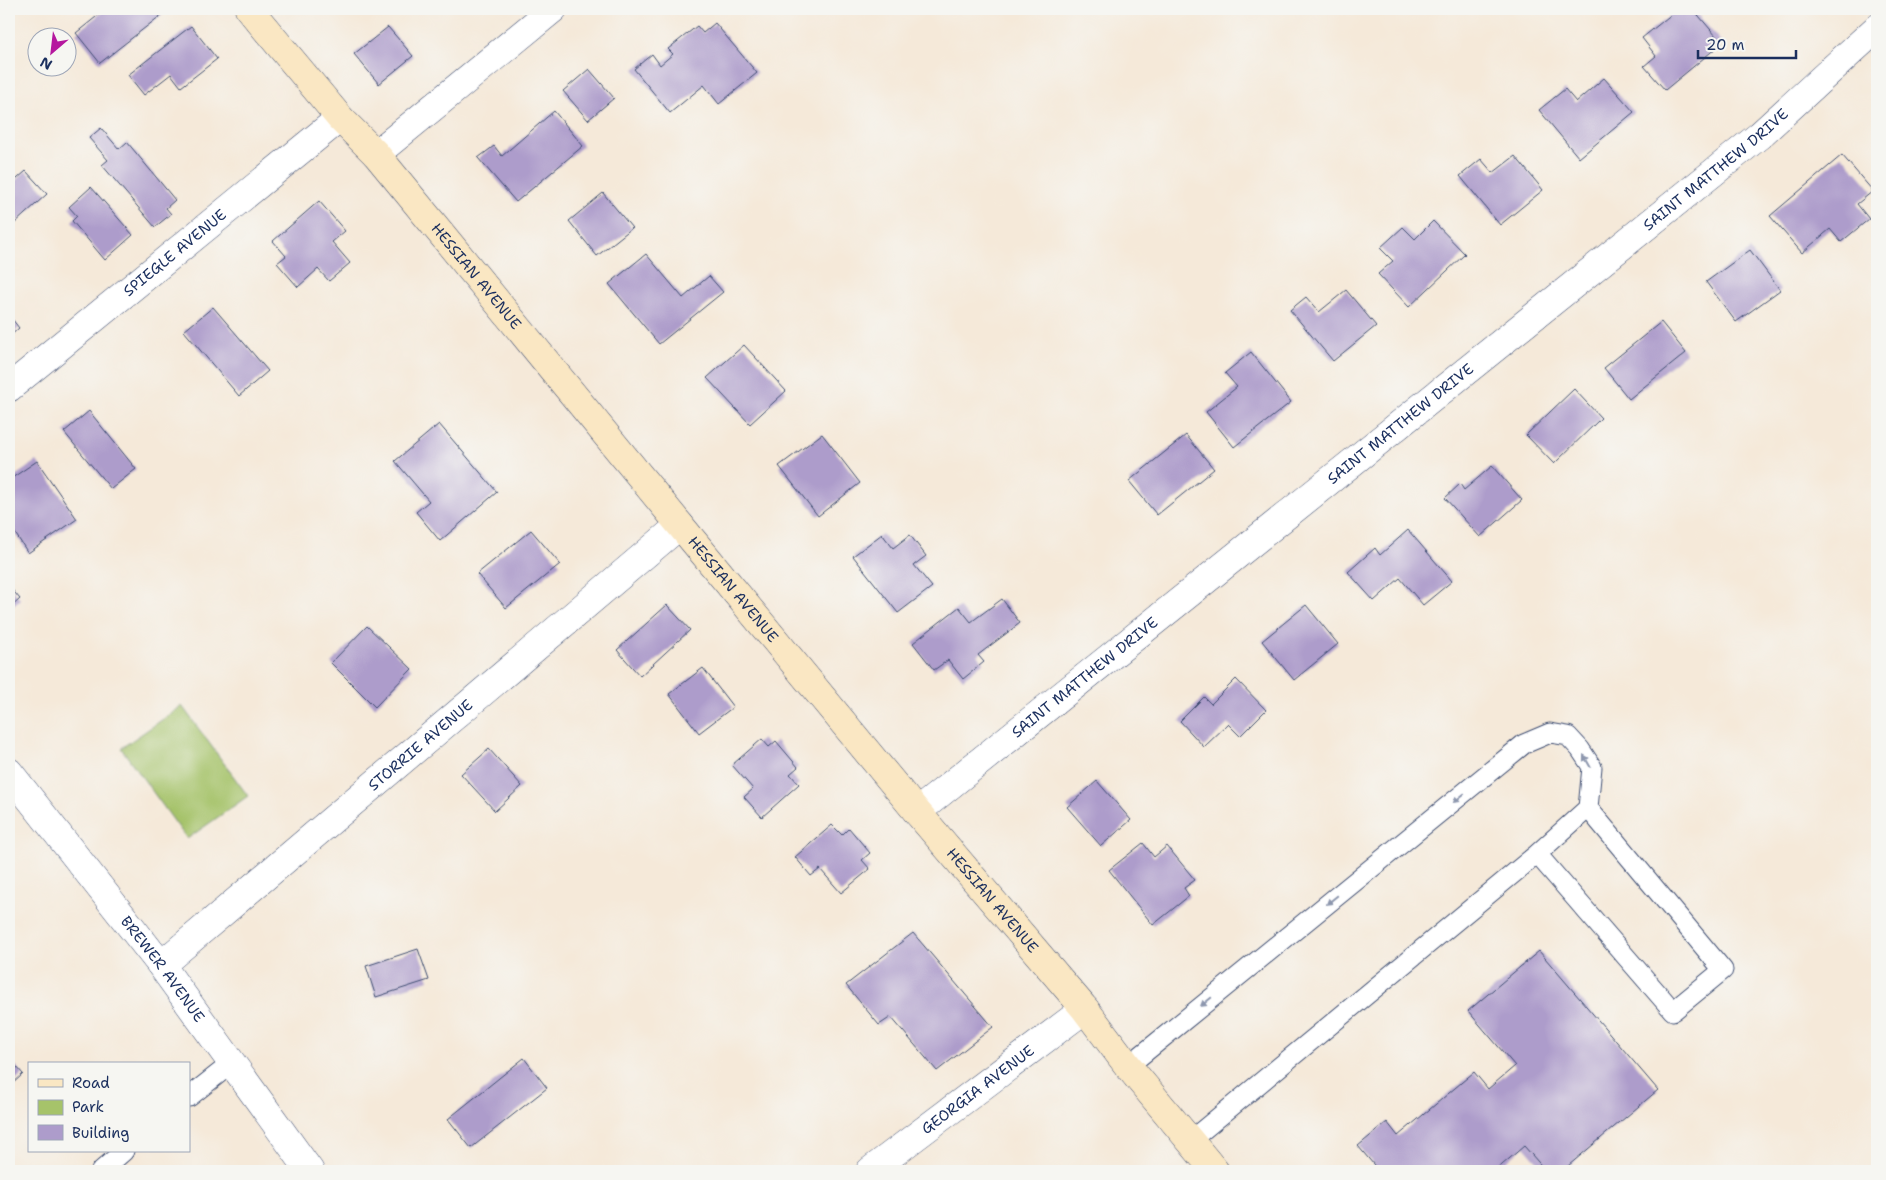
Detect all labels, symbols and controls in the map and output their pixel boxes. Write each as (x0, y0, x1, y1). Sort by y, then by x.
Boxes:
north arrow (28, 28, 78, 78)
scale bar (1698, 28, 1796, 60)
text: 20 m (1706, 35, 1745, 55)
text: N (37, 53, 55, 74)
street label: SAINT MATTHEW DRIVE (1639, 104, 1793, 235)
street label: SPIEGLE AVENUE (119, 205, 231, 301)
street label: HESSIAN AVENUE (427, 219, 526, 334)
street label: SAINT MATTHEW DRIVE (1323, 359, 1478, 489)
street label: HESSIAN AVENUE (683, 532, 783, 647)
street label: SAINT MATTHEW DRIVE (1007, 613, 1162, 742)
street label: STORRIE AVENUE (364, 695, 477, 795)
one-way arrow (1583, 754, 1592, 768)
one-way arrow (1452, 792, 1465, 803)
street label: HESSIAN AVENUE (942, 844, 1043, 957)
one-way arrow (1326, 894, 1339, 905)
street label: BREWER AVENUE (116, 912, 209, 1026)
one-way arrow (1200, 997, 1213, 1008)
street label: GEORGIA AVENUE (917, 1041, 1038, 1139)
legend (28, 1062, 190, 1152)
text: Road (72, 1073, 110, 1093)
text: Park (72, 1097, 104, 1117)
text: Building (72, 1123, 129, 1143)

